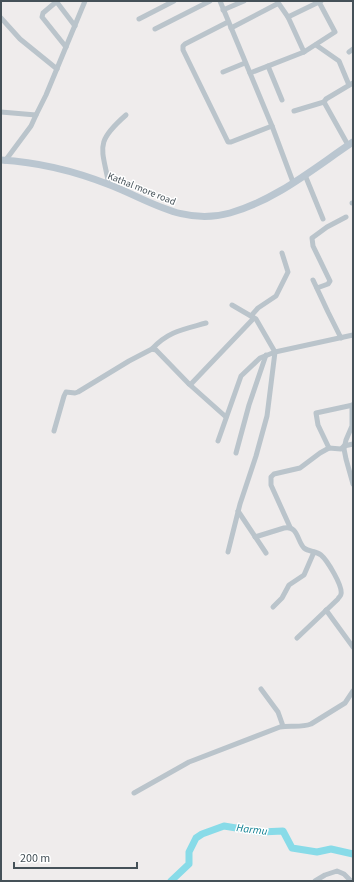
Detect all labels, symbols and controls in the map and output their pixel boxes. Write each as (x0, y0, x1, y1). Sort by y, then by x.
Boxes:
street label: Kathal more road (105, 169, 178, 209)
water label: Harmu (236, 820, 269, 839)
scale bar (14, 844, 137, 870)
text: 200 m (20, 850, 50, 867)

